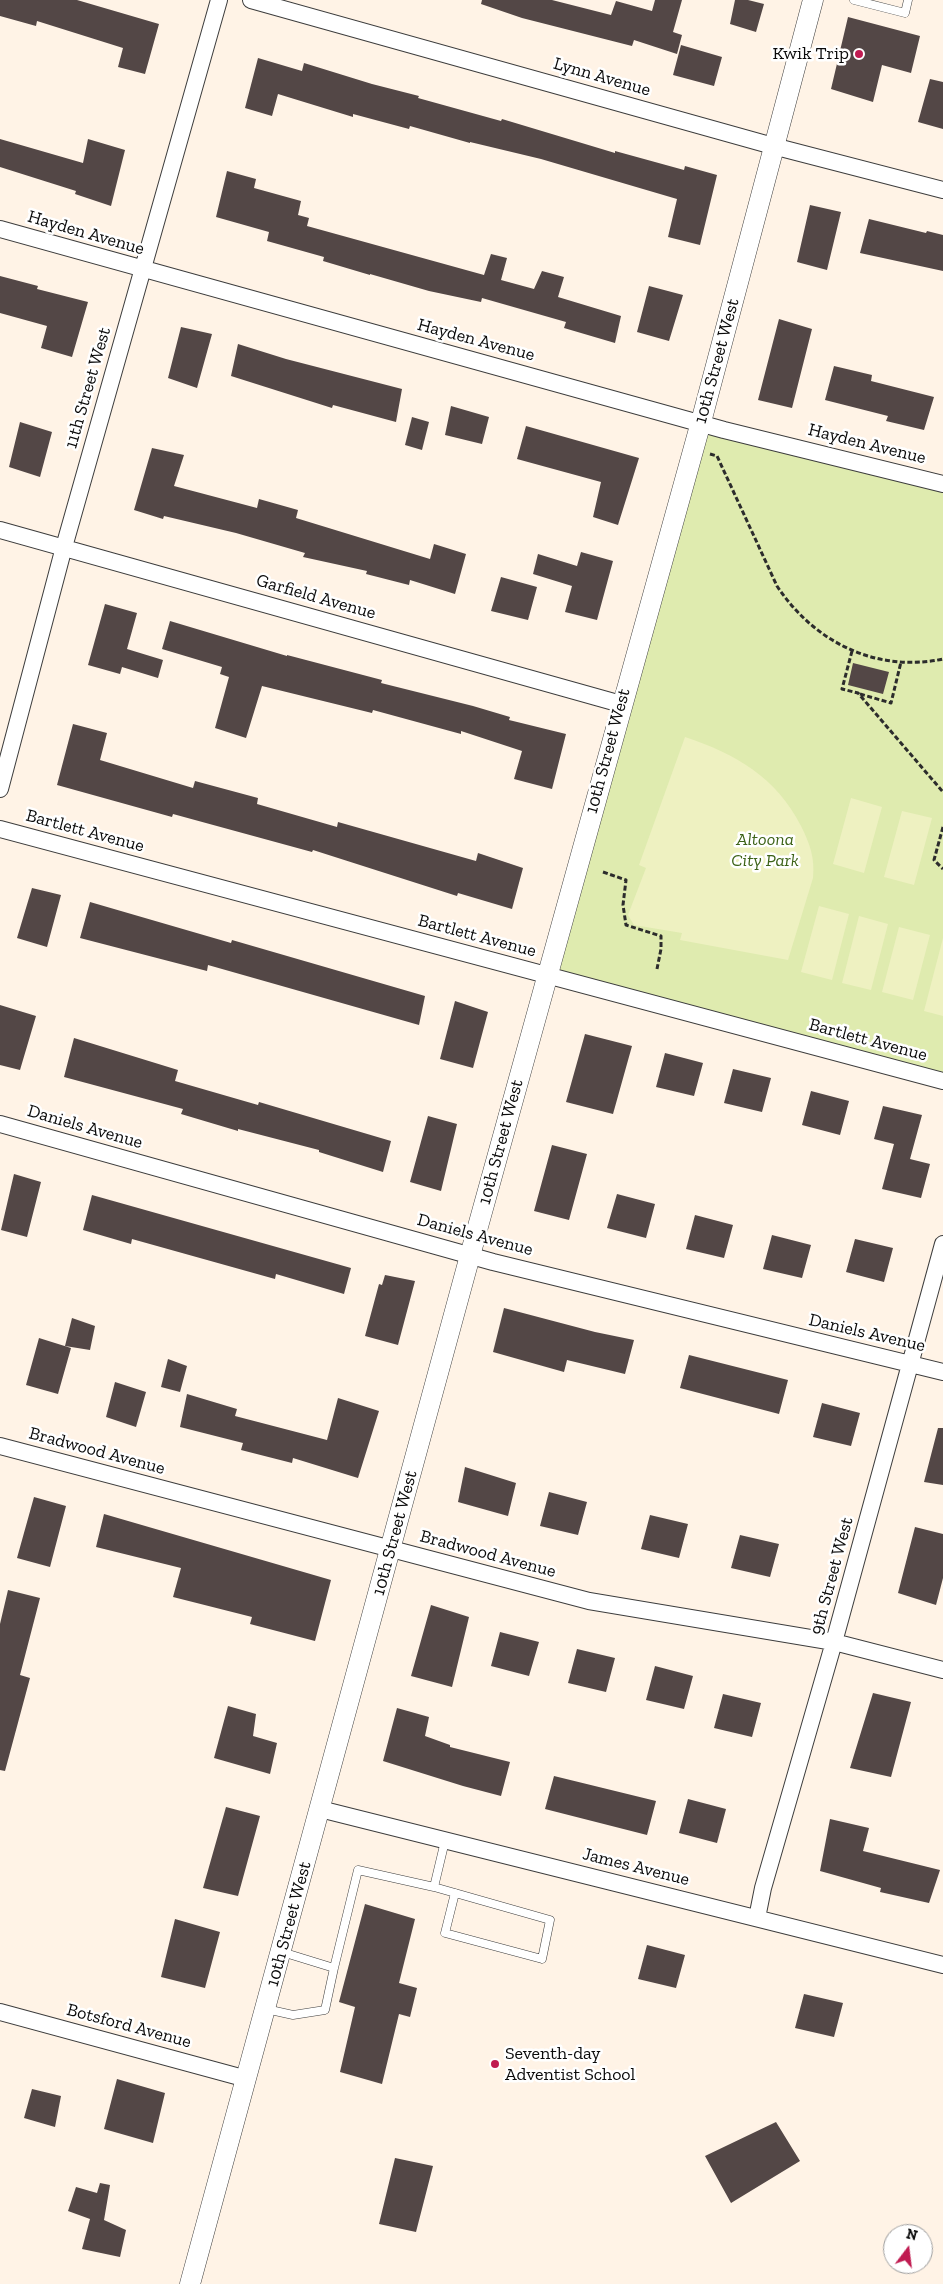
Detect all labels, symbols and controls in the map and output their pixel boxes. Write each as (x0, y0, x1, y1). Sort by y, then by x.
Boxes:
place label: Kwik Trip (772, 43, 849, 65)
marker: Kwik Trip (853, 48, 865, 60)
street label: Lynn Avenue (551, 53, 653, 101)
street label: Hayden Avenue (25, 206, 147, 260)
street label: 10th Street West (690, 296, 744, 426)
street label: Hayden Avenue (415, 314, 537, 366)
street label: 11th Street West (60, 325, 116, 451)
street label: Hayden Avenue (806, 419, 928, 469)
street label: Garfield Avenue (254, 570, 378, 624)
street label: 10th Street West (581, 686, 635, 816)
street label: Bartlett Avenue (24, 805, 146, 857)
park label: Altoona City Park (731, 829, 799, 872)
street label: Bartlett Avenue (416, 910, 538, 962)
street label: Bartlett Avenue (807, 1014, 929, 1066)
street label: 10th Street West (474, 1077, 528, 1207)
street label: Daniels Avenue (25, 1100, 145, 1154)
street label: Daniels Avenue (415, 1209, 535, 1261)
street label: Daniels Avenue (807, 1309, 927, 1357)
street label: Bradwood Avenue (27, 1422, 167, 1480)
street label: 10th Street West (368, 1468, 422, 1598)
street label: 9th Street West (806, 1515, 858, 1637)
street label: Bradwood Avenue (418, 1525, 558, 1583)
street label: James Avenue (580, 1843, 692, 1891)
street label: 10th Street West (262, 1859, 316, 1989)
street label: Botsford Avenue (64, 1999, 194, 2053)
place label: Seventh-day Adventist School (505, 2043, 635, 2086)
marker: Seventh-day Adventist School (489, 2058, 501, 2070)
north arrow (883, 2224, 933, 2274)
text: N (904, 2225, 919, 2245)

